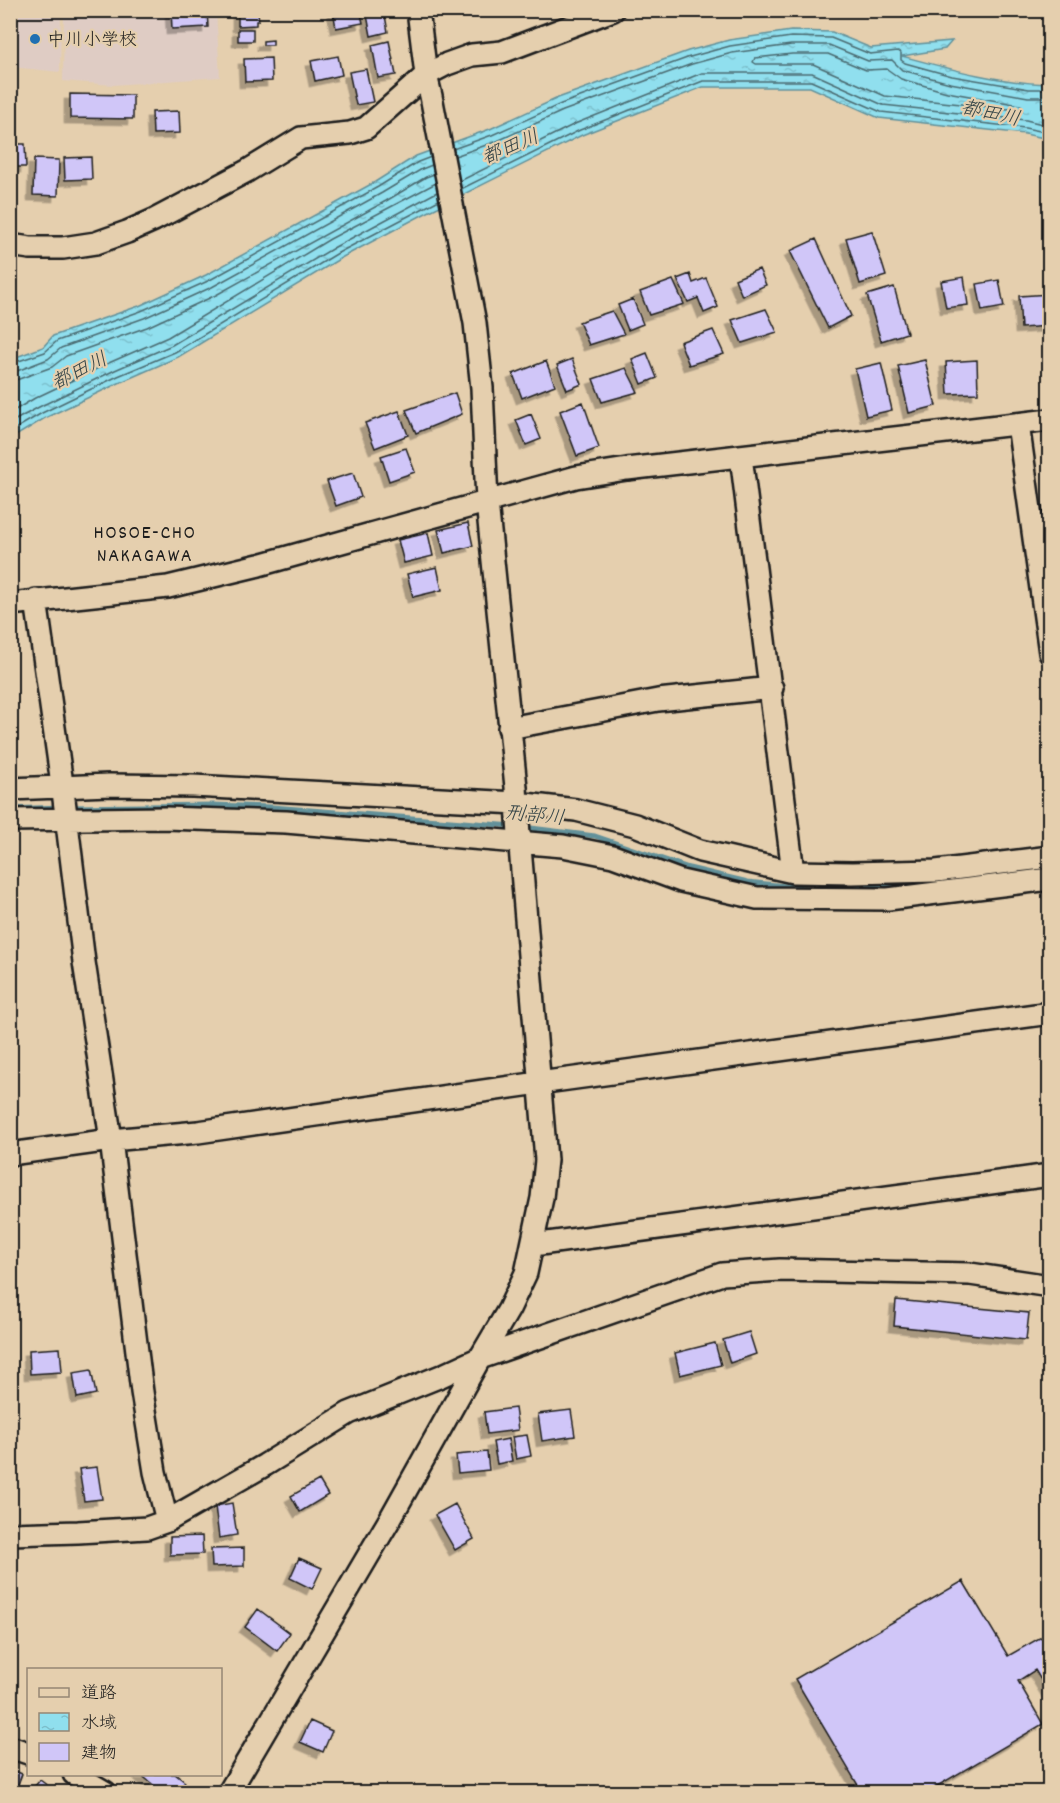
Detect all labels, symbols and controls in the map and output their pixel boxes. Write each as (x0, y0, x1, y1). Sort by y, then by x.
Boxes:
place label: 中川小学校 (47, 29, 137, 54)
marker: 中川小学校 (28, 32, 42, 46)
water label: 都田川 (958, 95, 1023, 135)
water label: 都田川 (478, 124, 544, 173)
water label: 都田川 (47, 347, 113, 399)
district label: HOSOE-CHO NAKAGAWA (93, 520, 197, 571)
water label: 刑部川 (503, 800, 566, 834)
legend (27, 1668, 222, 1776)
text: 道路 (81, 1682, 117, 1707)
text: 水域 (81, 1712, 117, 1737)
text: 建物 (81, 1742, 117, 1767)

